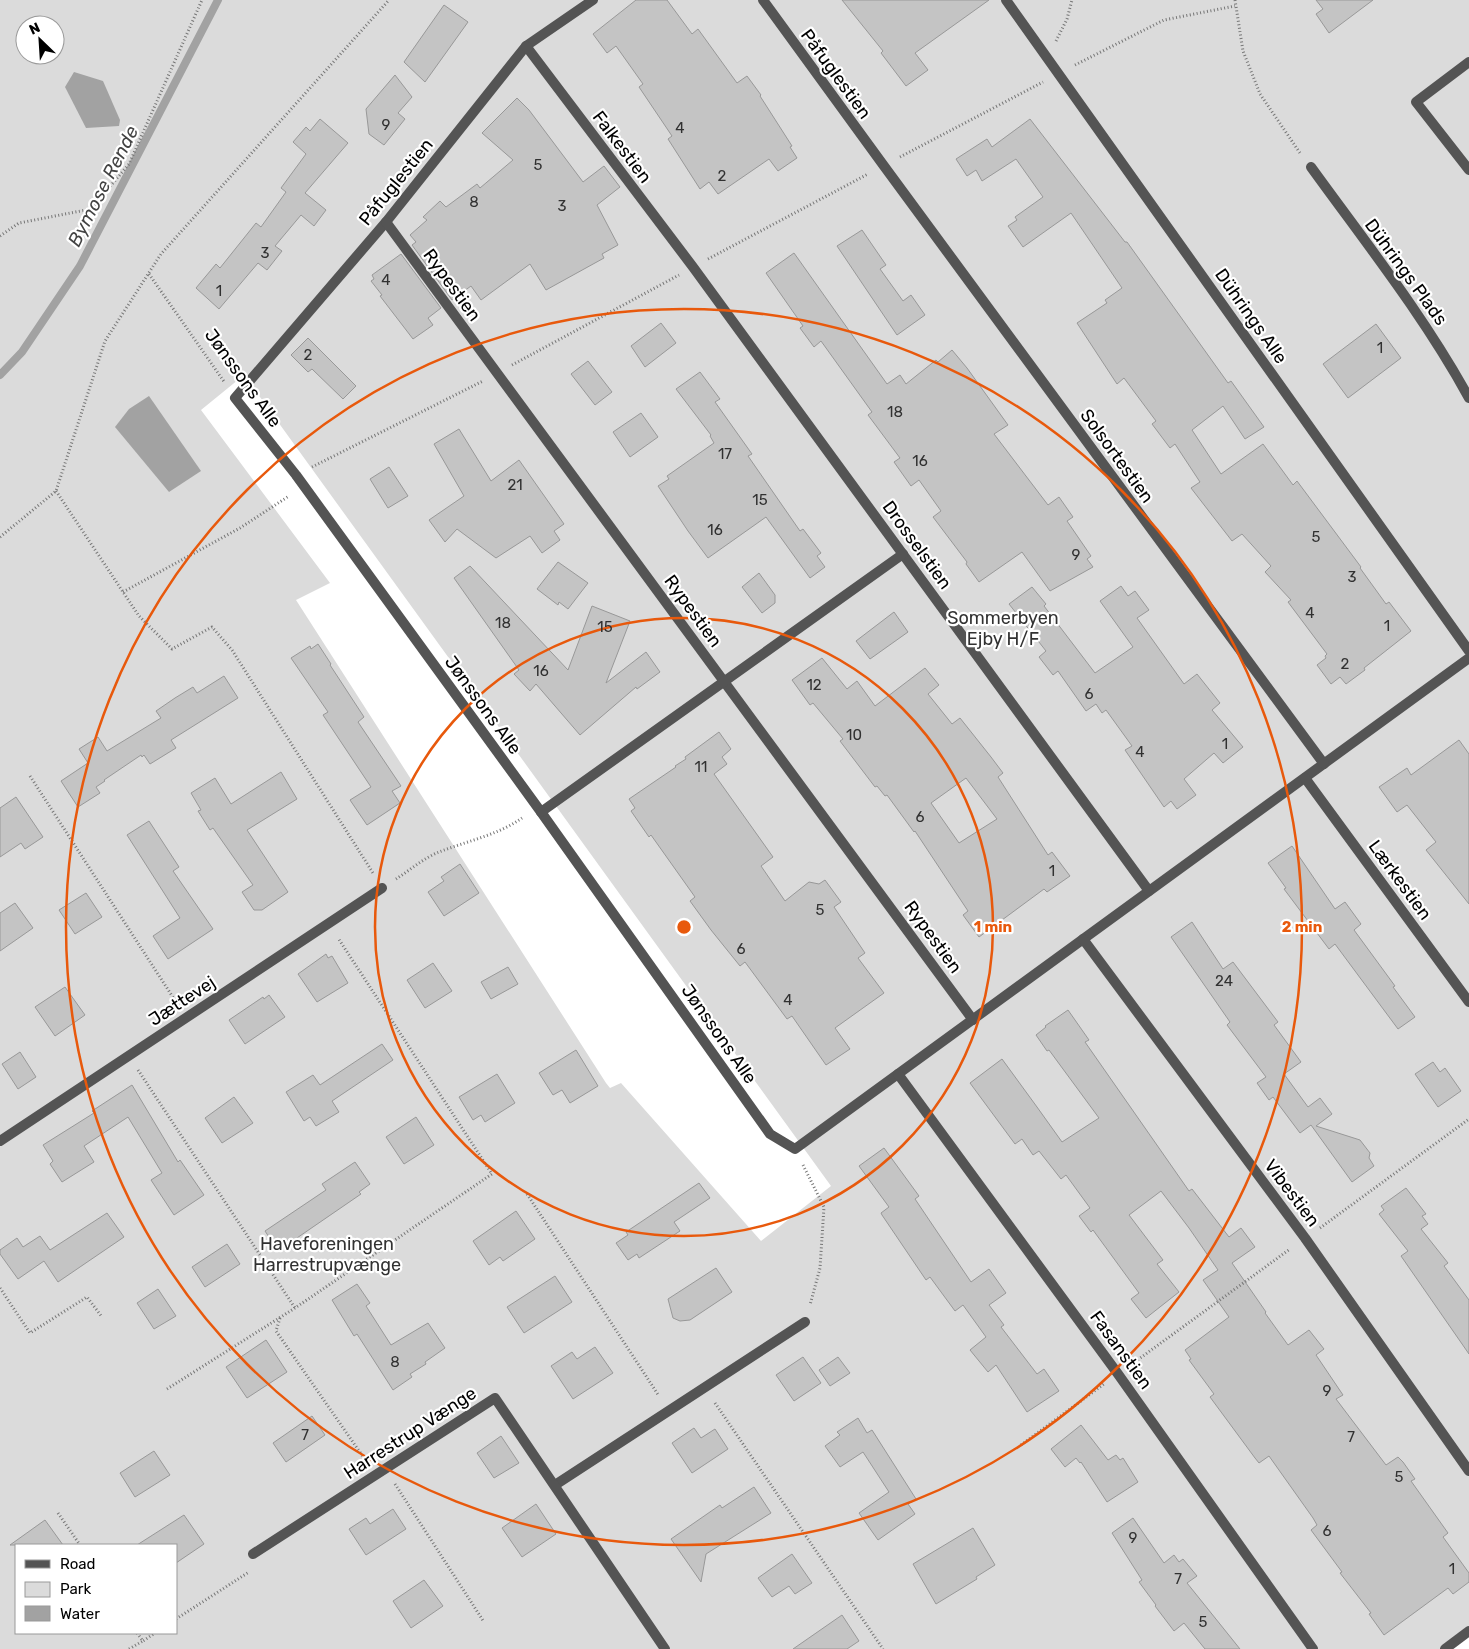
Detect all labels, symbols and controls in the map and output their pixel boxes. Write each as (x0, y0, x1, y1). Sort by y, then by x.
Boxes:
north arrow (15, 15, 65, 65)
text: N (27, 19, 43, 39)
street label: Påfuglestien (796, 25, 876, 123)
street label: Falkestien (588, 107, 656, 187)
house number: 9 (382, 116, 391, 134)
house number: 4 (675, 119, 685, 137)
water label: Bymose Rende (63, 121, 143, 250)
street label: Påfuglestien (354, 134, 438, 230)
house number: 5 (534, 156, 543, 174)
house number: 2 (718, 167, 727, 185)
house number: 8 (469, 193, 479, 211)
house number: 3 (557, 197, 567, 215)
street label: Dührings Plads (1360, 214, 1452, 330)
house number: 3 (260, 244, 270, 262)
street label: Rypestien (418, 245, 486, 325)
street label: Dührings Alle (1210, 264, 1292, 368)
house number: 4 (381, 271, 391, 289)
house number: 1 (216, 282, 222, 300)
street label: Jønssons Alle (200, 325, 286, 431)
house number: 1 (1377, 339, 1383, 357)
house number: 2 (304, 346, 313, 364)
house number: 18 (887, 403, 903, 421)
street label: Solsortestien (1076, 405, 1158, 507)
house number: 17 (718, 445, 732, 463)
house number: 16 (912, 452, 928, 470)
house number: 21 (507, 476, 523, 494)
house number: 15 (752, 491, 768, 509)
street label: Drosselstien (878, 497, 956, 593)
house number: 16 (707, 521, 723, 539)
house number: 5 (1312, 528, 1321, 546)
house number: 9 (1072, 546, 1081, 564)
house number: 3 (1347, 568, 1357, 586)
street label: Rypestien (659, 571, 727, 651)
house number: 4 (1305, 604, 1315, 622)
park label: Sommerbyen Ejby H/F (947, 607, 1059, 650)
house number: 18 (495, 614, 511, 632)
house number: 1 (1384, 617, 1390, 635)
house number: 15 (597, 618, 613, 636)
street label: Jønssons Alle (440, 652, 526, 758)
house number: 2 (1341, 655, 1350, 673)
house number: 16 (533, 662, 549, 680)
house number: 12 (806, 676, 822, 694)
house number: 6 (1084, 685, 1094, 703)
house number: 10 (846, 726, 862, 744)
house number: 1 (1222, 735, 1228, 753)
house number: 4 (1135, 743, 1145, 761)
house number: 11 (695, 758, 707, 776)
house number: 6 (915, 808, 925, 826)
street label: Lærkestien (1364, 836, 1436, 924)
house number: 1 (1049, 862, 1055, 880)
street label: Rypestien (899, 897, 967, 977)
house number: 5 (816, 901, 825, 919)
centre of rings (675, 918, 693, 936)
text: 1 min (974, 918, 1012, 936)
text: 2 min (1282, 918, 1322, 936)
house number: 6 (736, 940, 746, 958)
street label: Jættevej (144, 971, 220, 1031)
house number: 24 (1215, 972, 1233, 990)
street label: Jønssons Alle (677, 980, 761, 1088)
house number: 4 (783, 991, 793, 1009)
street label: Vibestien (1260, 1155, 1324, 1231)
park label: Haveforeningen Harrestrupvænge (253, 1233, 401, 1276)
street label: Fasanstien (1085, 1307, 1157, 1393)
house number: 8 (390, 1353, 400, 1371)
street label: Harrestrup Vænge (340, 1382, 480, 1484)
house number: 9 (1323, 1382, 1332, 1400)
house number: 7 (301, 1426, 309, 1444)
house number: 7 (1347, 1428, 1355, 1446)
house number: 5 (1395, 1468, 1404, 1486)
house number: 6 (1322, 1522, 1332, 1540)
house number: 9 (1129, 1529, 1138, 1547)
legend (15, 1544, 178, 1634)
text: Road (60, 1555, 96, 1573)
house number: 1 (1449, 1560, 1455, 1578)
house number: 7 (1174, 1570, 1182, 1588)
text: Park (60, 1580, 91, 1598)
text: Water (60, 1605, 100, 1623)
house number: 5 (1199, 1613, 1208, 1631)

